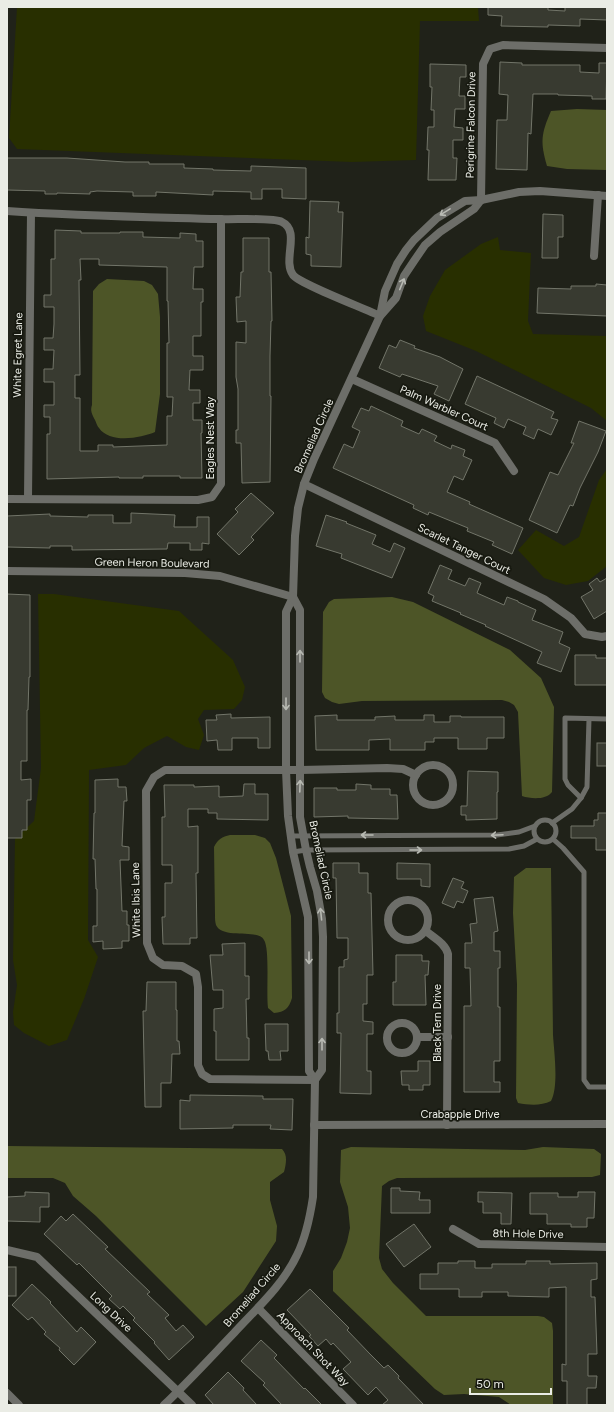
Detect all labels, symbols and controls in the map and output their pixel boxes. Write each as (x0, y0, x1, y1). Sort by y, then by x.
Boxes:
street label: Perigrine Falcon Drive (464, 72, 478, 178)
one-way arrow (439, 209, 451, 217)
one-way arrow (398, 278, 406, 290)
street label: White Egret Lane (11, 312, 25, 398)
street label: Palm Warbler Court (398, 383, 490, 433)
street label: Eagles Nest Way (204, 396, 217, 479)
street label: Bromeliad Circle (292, 397, 336, 475)
street label: Scarlet Tanger Court (415, 521, 513, 577)
street label: Green Heron Boulevard (94, 555, 210, 571)
one-way arrow (296, 650, 304, 663)
one-way arrow (282, 697, 290, 710)
one-way arrow (296, 780, 304, 793)
street label: Bromeliad Circle (306, 819, 336, 901)
one-way arrow (361, 831, 374, 839)
one-way arrow (491, 831, 504, 839)
one-way arrow (409, 846, 422, 854)
street label: White Ibis Lane (129, 862, 143, 938)
one-way arrow (317, 908, 325, 921)
one-way arrow (305, 951, 313, 964)
street label: Black Tern Drive (431, 984, 444, 1062)
one-way arrow (318, 1038, 326, 1051)
street label: Crabapple Drive (421, 1108, 499, 1121)
street label: 8th Hole Drive (492, 1227, 564, 1241)
street label: Bromeliad Circle (221, 1260, 283, 1330)
street label: Long Drive (87, 1289, 135, 1335)
street label: Approach Shot Way (274, 1309, 352, 1389)
scale bar (470, 1370, 551, 1396)
text: 50 m (476, 1377, 504, 1391)

